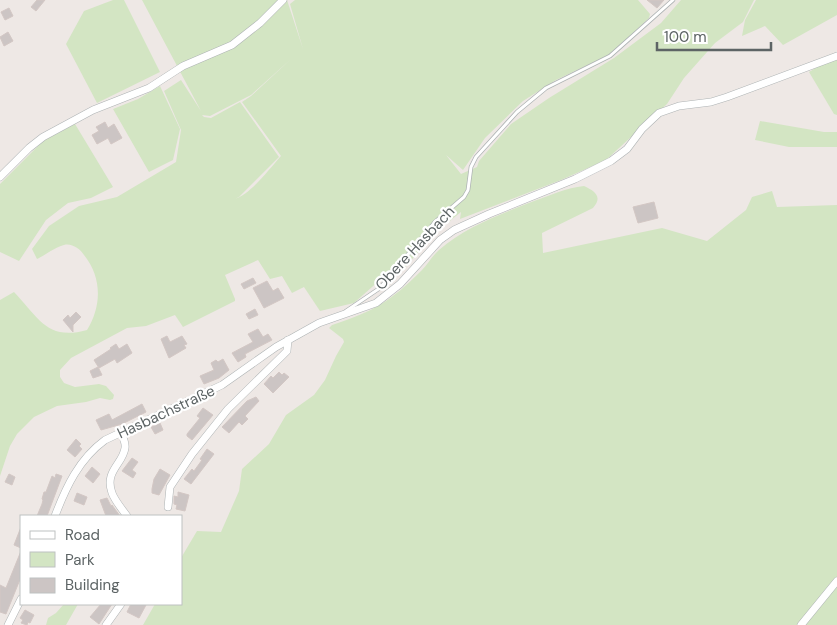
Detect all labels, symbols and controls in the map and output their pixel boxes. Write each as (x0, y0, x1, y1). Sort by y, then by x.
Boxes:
scale bar (657, 20, 771, 52)
text: 100 m (664, 27, 707, 47)
street label: Obere Hasbach (371, 202, 459, 294)
street label: Hasbachstraße (114, 381, 218, 443)
legend (20, 515, 182, 605)
text: Road (65, 525, 100, 545)
text: Park (65, 550, 95, 570)
text: Building (65, 575, 120, 595)

